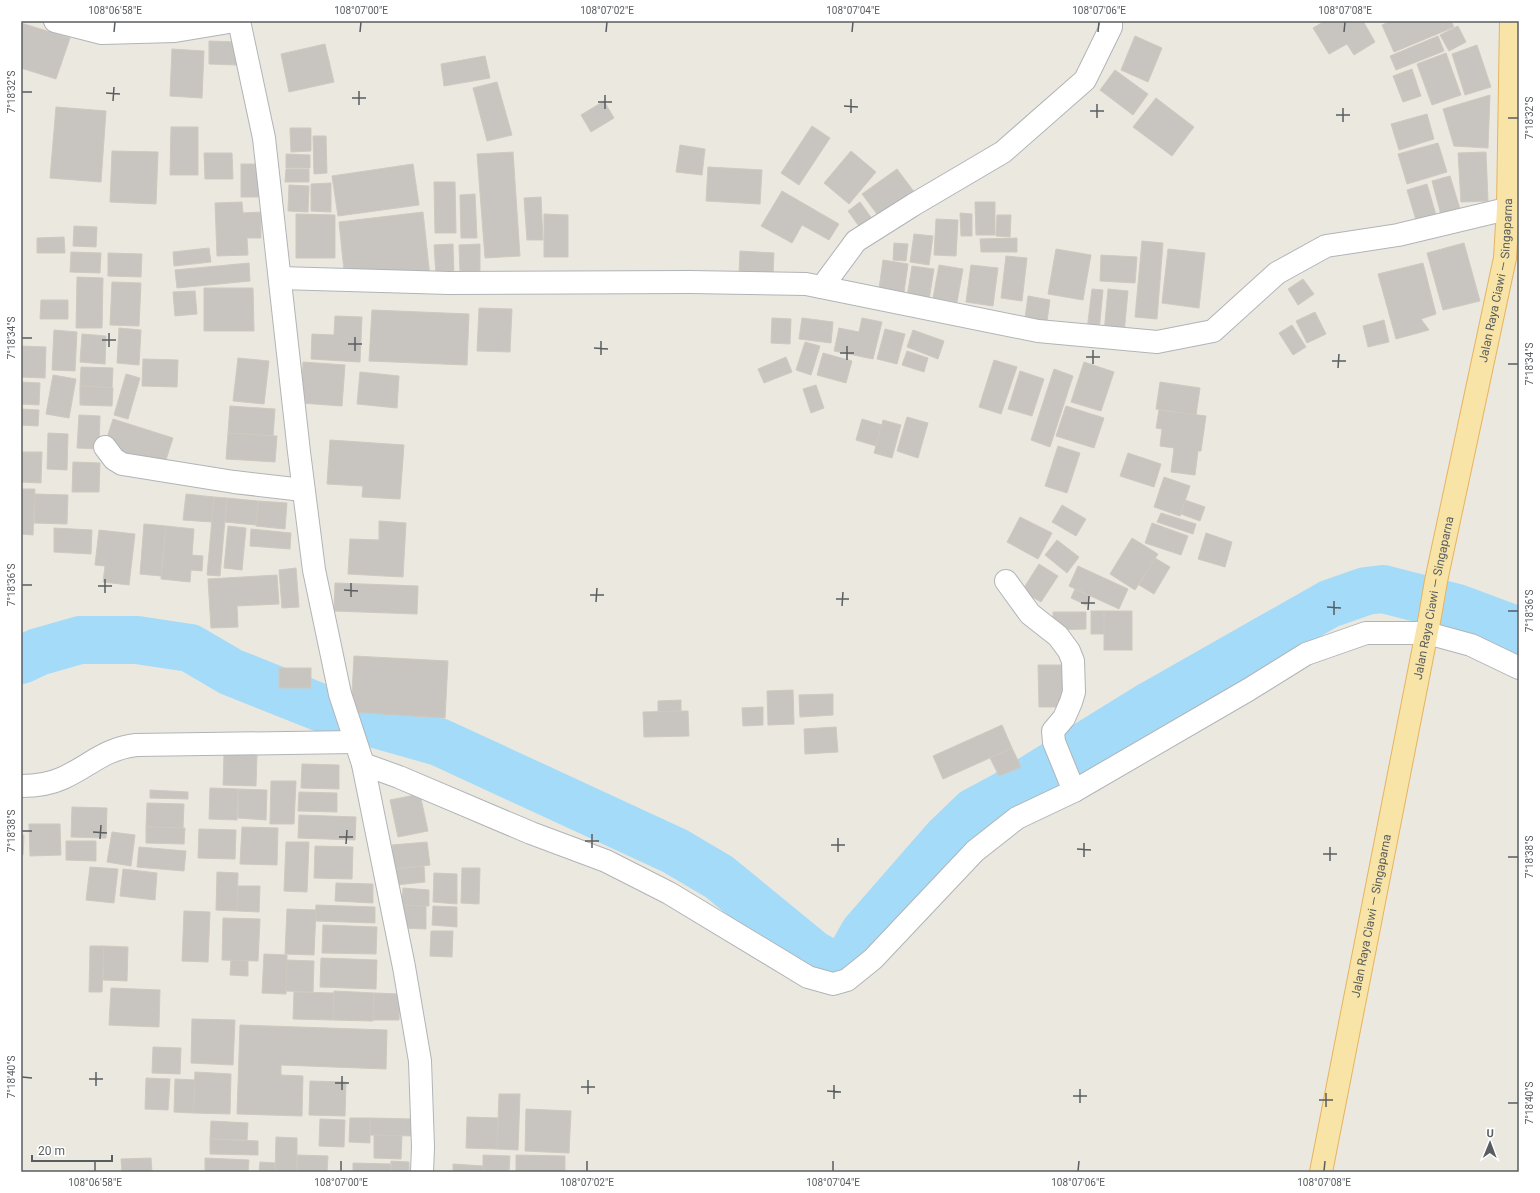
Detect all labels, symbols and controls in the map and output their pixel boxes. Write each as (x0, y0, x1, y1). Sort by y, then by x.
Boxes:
text: 108°06'58"E (88, 5, 142, 16)
text: 108°07'00"E (334, 5, 388, 16)
text: 108°07'02"E (580, 5, 634, 16)
text: 108°07'04"E (826, 5, 880, 16)
text: 108°07'06"E (1072, 5, 1126, 16)
text: 108°07'08"E (1318, 5, 1372, 16)
text: 7°18'32"S (6, 71, 17, 113)
text: 7°18'32"S (1524, 97, 1535, 139)
street label: Jalan Raya Ciawi — Singaparna (1476, 198, 1515, 364)
text: 7°18'34"S (6, 317, 17, 359)
text: 7°18'34"S (1524, 343, 1535, 385)
street label: Jalan Raya Ciawi — Singaparna (1411, 515, 1457, 681)
text: 7°18'36"S (6, 564, 17, 606)
text: 7°18'36"S (1524, 590, 1535, 632)
text: 7°18'38"S (6, 810, 17, 852)
street label: Jalan Raya Ciawi — Singaparna (1348, 833, 1394, 999)
text: 7°18'38"S (1524, 836, 1535, 878)
text: 7°18'40"S (6, 1056, 17, 1098)
text: 7°18'40"S (1524, 1082, 1535, 1124)
north arrow (1470, 1123, 1510, 1163)
text: U (1486, 1127, 1494, 1140)
scale bar (32, 1137, 112, 1163)
text: 20 m (38, 1144, 65, 1158)
text: 108°06'58"E (68, 1177, 122, 1188)
text: 108°07'00"E (314, 1177, 368, 1188)
text: 108°07'02"E (560, 1177, 614, 1188)
text: 108°07'04"E (806, 1177, 860, 1188)
text: 108°07'06"E (1051, 1177, 1105, 1188)
text: 108°07'08"E (1297, 1177, 1351, 1188)

